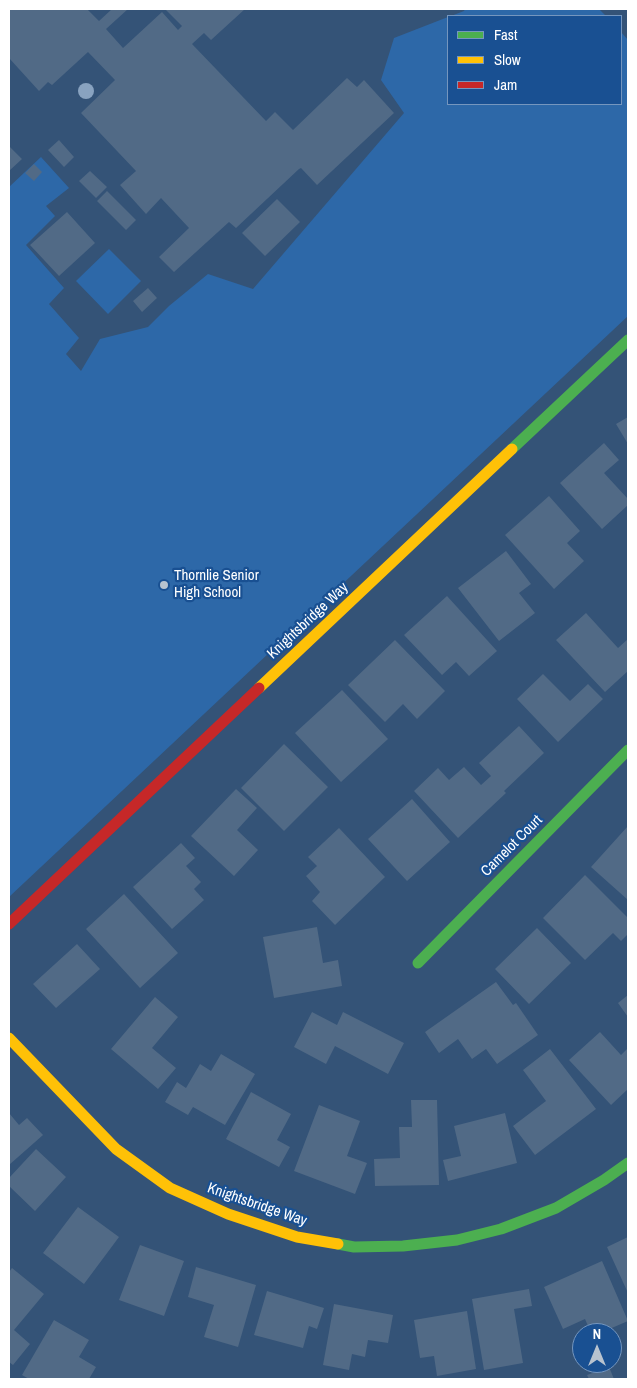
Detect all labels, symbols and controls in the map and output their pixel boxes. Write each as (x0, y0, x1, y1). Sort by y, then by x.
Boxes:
legend (447, 15, 622, 105)
text: Fast (494, 24, 517, 45)
text: Slow (494, 49, 521, 70)
text: Jam (494, 74, 517, 95)
place label: Thornlie Senior High School (174, 567, 259, 602)
marker: Thornlie Senior High School (158, 579, 170, 591)
street label: Knightsbridge Way (264, 579, 352, 663)
street label: Camelot Court (478, 812, 546, 880)
street label: Knightsbridge Way (205, 1180, 309, 1230)
north arrow (572, 1323, 622, 1373)
text: N (593, 1325, 601, 1343)

